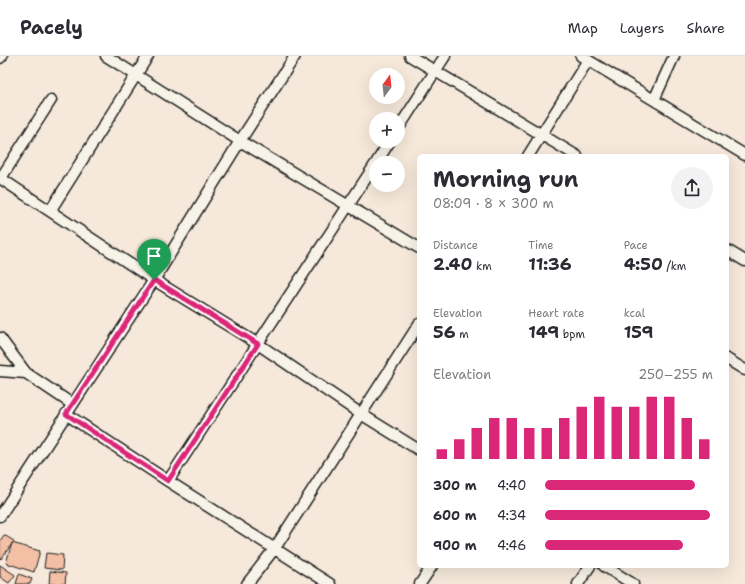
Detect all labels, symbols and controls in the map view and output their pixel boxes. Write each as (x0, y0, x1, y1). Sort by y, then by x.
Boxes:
text: Pacely (20, 15, 83, 40)
text: Map (568, 19, 598, 37)
text: Layers (620, 19, 664, 37)
text: Share (686, 19, 725, 37)
north arrow (369, 68, 405, 104)
map controls (369, 68, 405, 192)
button: + (369, 112, 405, 148)
button: − (369, 156, 405, 192)
text: Morning run (433, 165, 578, 194)
button: share (671, 167, 713, 209)
text: 08:09 · 8 × 300 m (433, 195, 554, 212)
text: Distance (433, 238, 478, 253)
text: Time (528, 238, 554, 253)
text: Pace (624, 238, 648, 253)
pin (137, 239, 171, 280)
icon: arrive (143, 245, 165, 267)
text: 2.40 (433, 253, 472, 275)
text: 11:36 (528, 253, 572, 275)
text: 4:50 (624, 253, 663, 275)
text: km (472, 259, 492, 274)
text: /km (663, 259, 686, 274)
text: Elevation (433, 306, 482, 321)
text: Heart rate (528, 306, 584, 321)
text: kcal (624, 306, 645, 321)
text: 56 (433, 321, 456, 343)
text: 149 (528, 321, 559, 343)
text: 159 (624, 321, 653, 343)
text: m (456, 327, 469, 342)
text: bpm (559, 327, 585, 342)
text: Elevation (433, 366, 491, 383)
text: 250–255 m (638, 366, 713, 383)
text: 300 m (433, 477, 477, 494)
text: 4:40 (497, 477, 526, 494)
text: 600 m (433, 507, 477, 524)
text: 4:34 (497, 507, 526, 524)
text: 900 m (433, 537, 476, 554)
text: 4:46 (497, 537, 526, 554)

